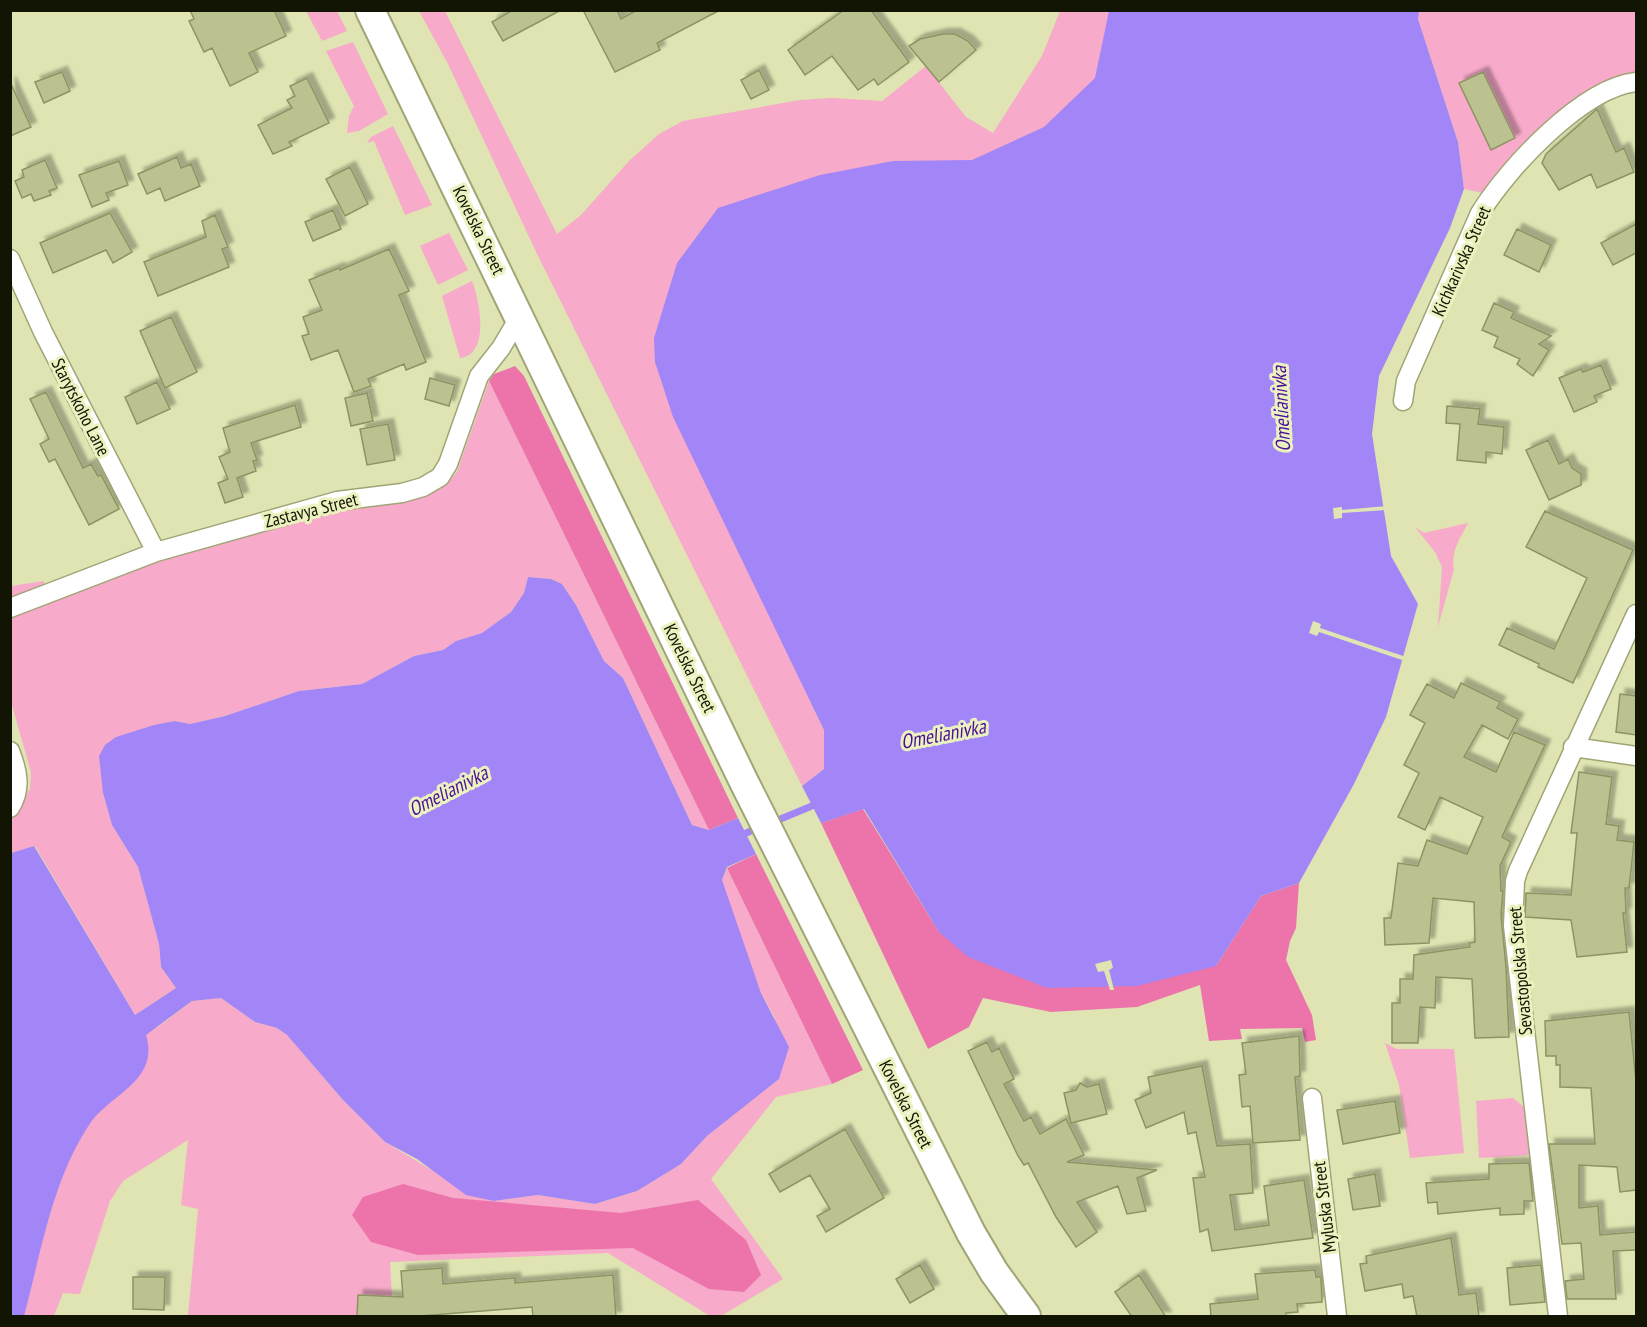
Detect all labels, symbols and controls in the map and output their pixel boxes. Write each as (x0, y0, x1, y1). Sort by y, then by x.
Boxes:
street label: Kovelska Street (448, 182, 510, 278)
street label: Kichkarivska Street (1426, 202, 1496, 320)
street label: Starytskoho Lane (47, 354, 115, 460)
water label: Omelianivka (1266, 364, 1296, 453)
street label: Zastavya Street (262, 487, 360, 533)
street label: Kovelska Street (659, 620, 721, 716)
water label: Omelianivka (898, 713, 989, 755)
water label: Omelianivka (404, 759, 493, 822)
street label: Sevastopolska Street (1503, 906, 1537, 1036)
street label: Kovelska Street (874, 1056, 938, 1152)
street label: Myluska Street (1307, 1160, 1341, 1254)

